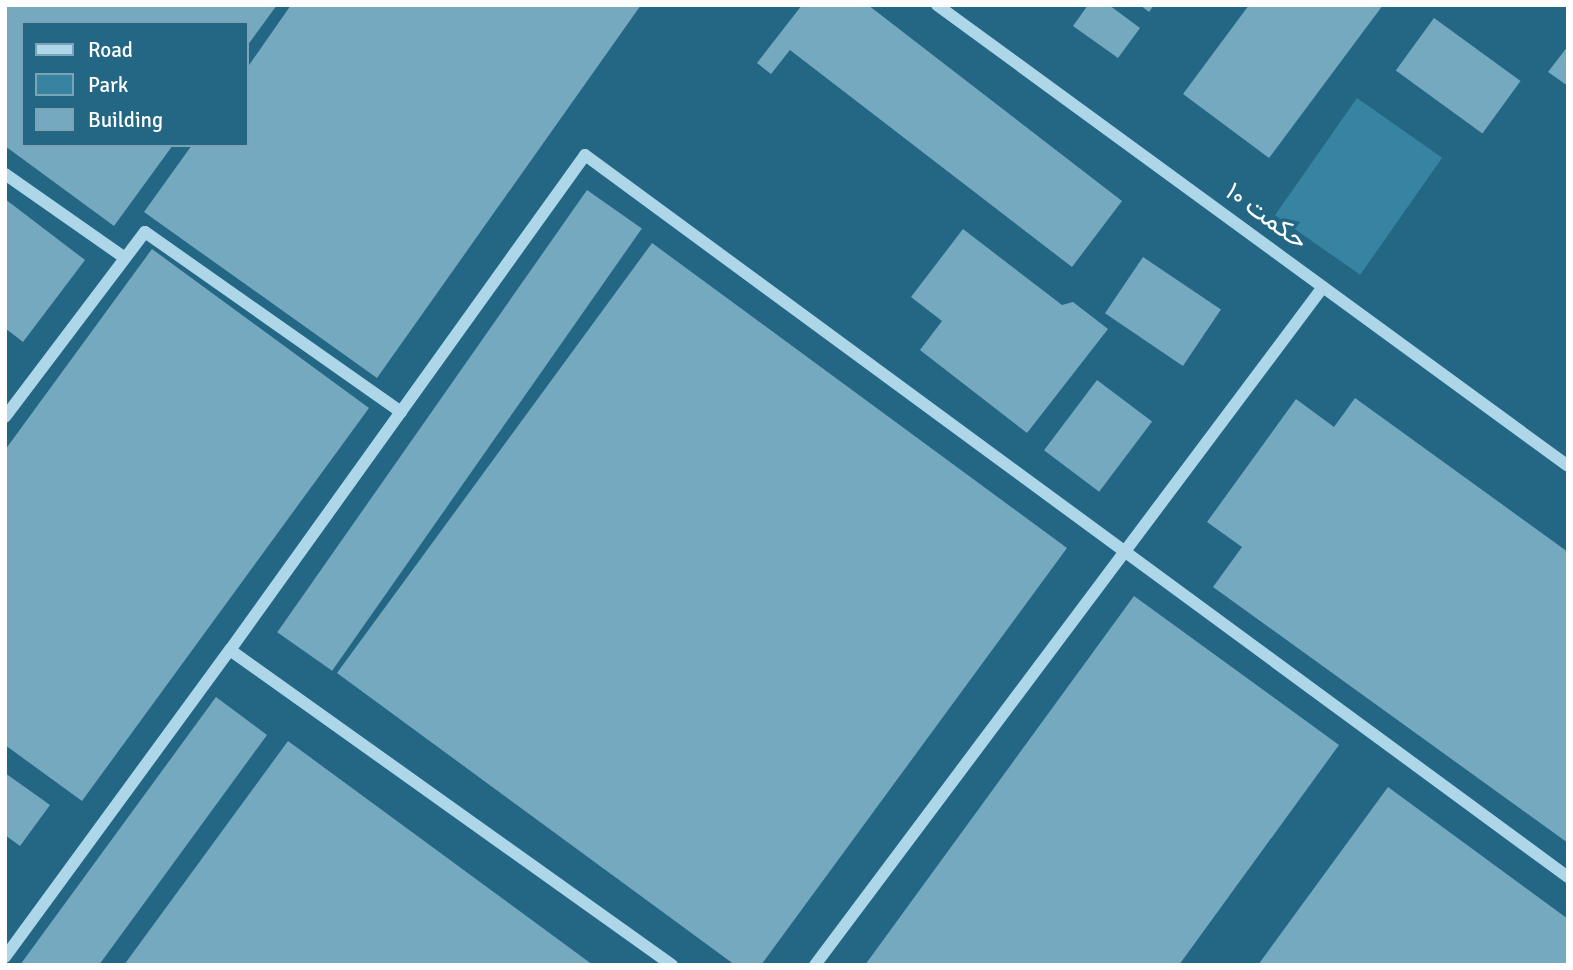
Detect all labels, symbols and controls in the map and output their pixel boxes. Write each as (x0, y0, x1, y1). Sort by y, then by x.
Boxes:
legend (21, 21, 248, 147)
text: Road (88, 37, 133, 63)
text: Park (88, 72, 128, 98)
text: Building (88, 107, 163, 133)
street label: حکمت ۱۰ (1219, 177, 1313, 257)

